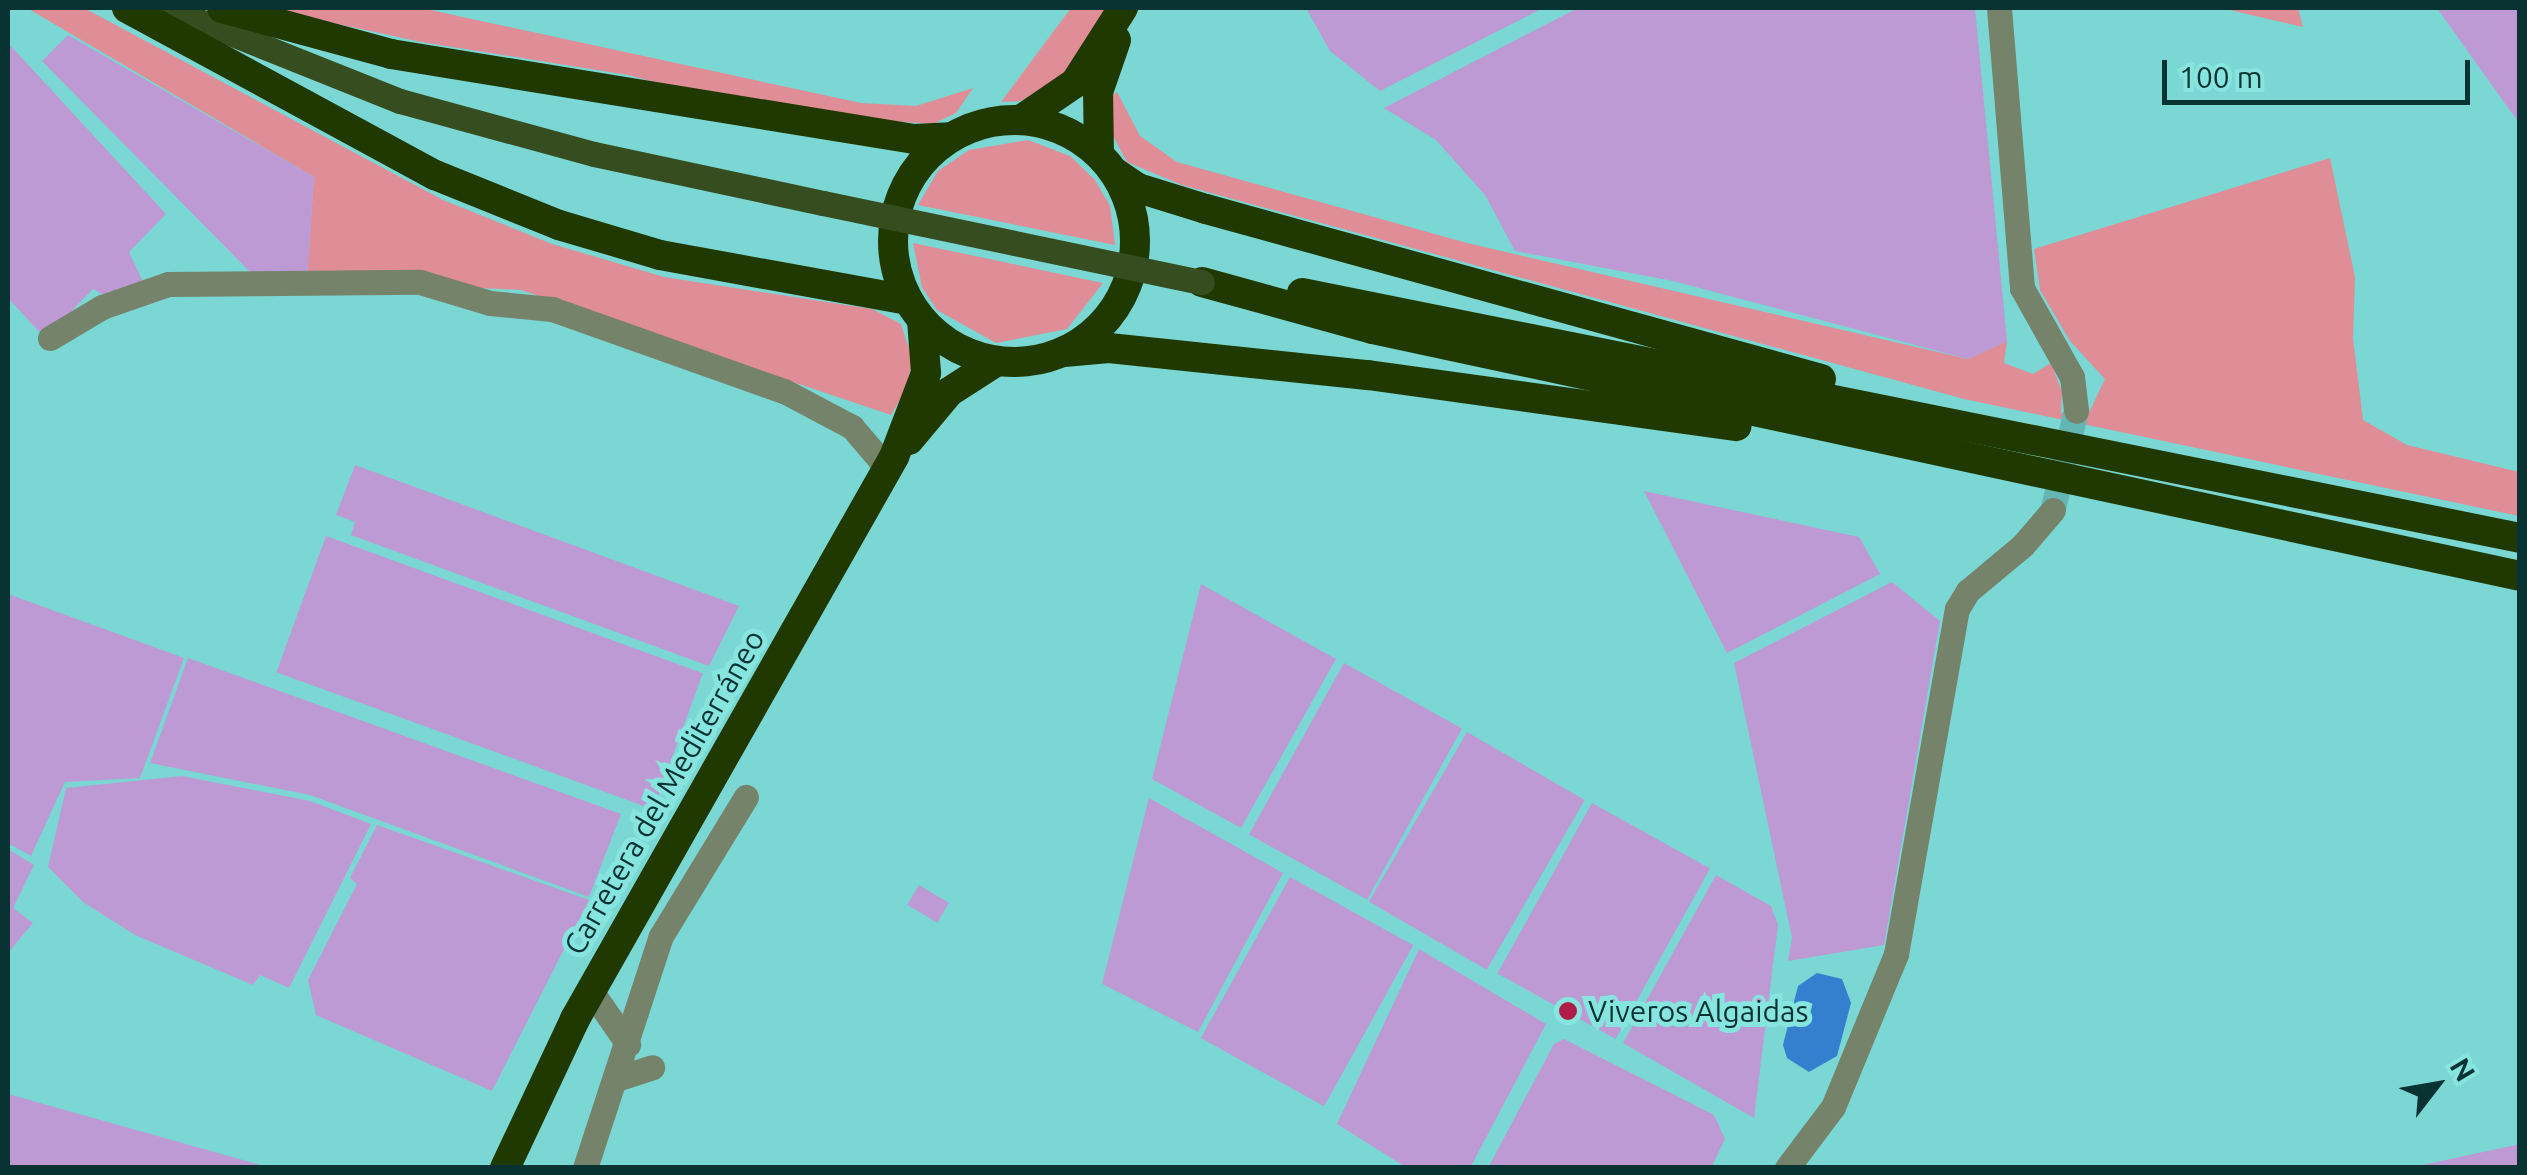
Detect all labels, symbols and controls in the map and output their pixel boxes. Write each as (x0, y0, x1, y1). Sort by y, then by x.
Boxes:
scale bar (2167, 40, 2474, 102)
text: 100 m (2179, 60, 2263, 94)
street label: Carretera del Mediterráneo (556, 623, 772, 961)
place label: Viveros Algaidas (1588, 993, 1808, 1029)
marker: Viveros Algaidas (1557, 1000, 1579, 1022)
north arrow (2387, 1035, 2487, 1135)
text: N (2444, 1052, 2482, 1086)

